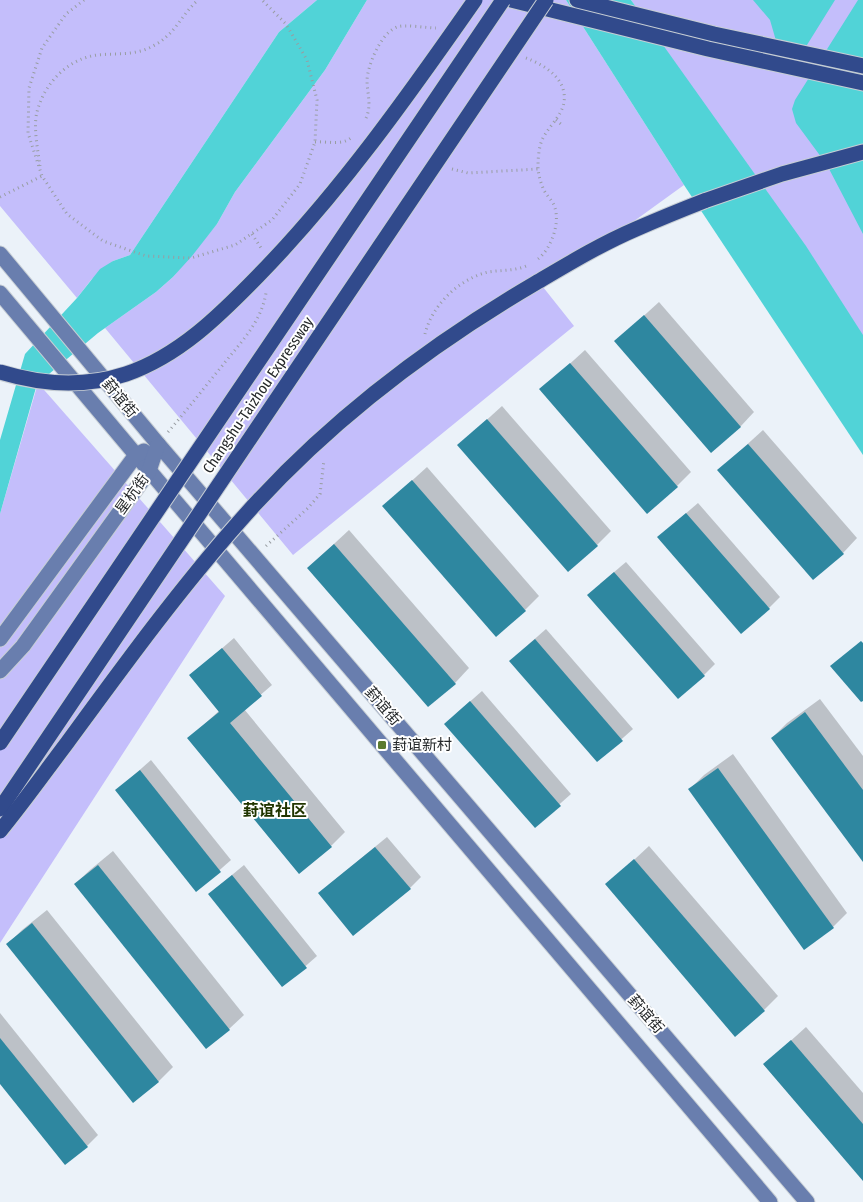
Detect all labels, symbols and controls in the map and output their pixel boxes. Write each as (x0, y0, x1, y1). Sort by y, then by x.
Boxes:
street label: Changshu-Taizhou Expressway (199, 313, 317, 477)
street label: 葑谊街 (99, 375, 141, 421)
street label: 星杭街 (111, 471, 153, 517)
street label: 葑谊街 (361, 683, 405, 729)
place label: 葑谊新村 (392, 736, 452, 754)
marker: 葑谊新村 (376, 739, 388, 751)
district label: 葑谊社区 (243, 801, 307, 820)
street label: 葑谊街 (624, 991, 668, 1037)

